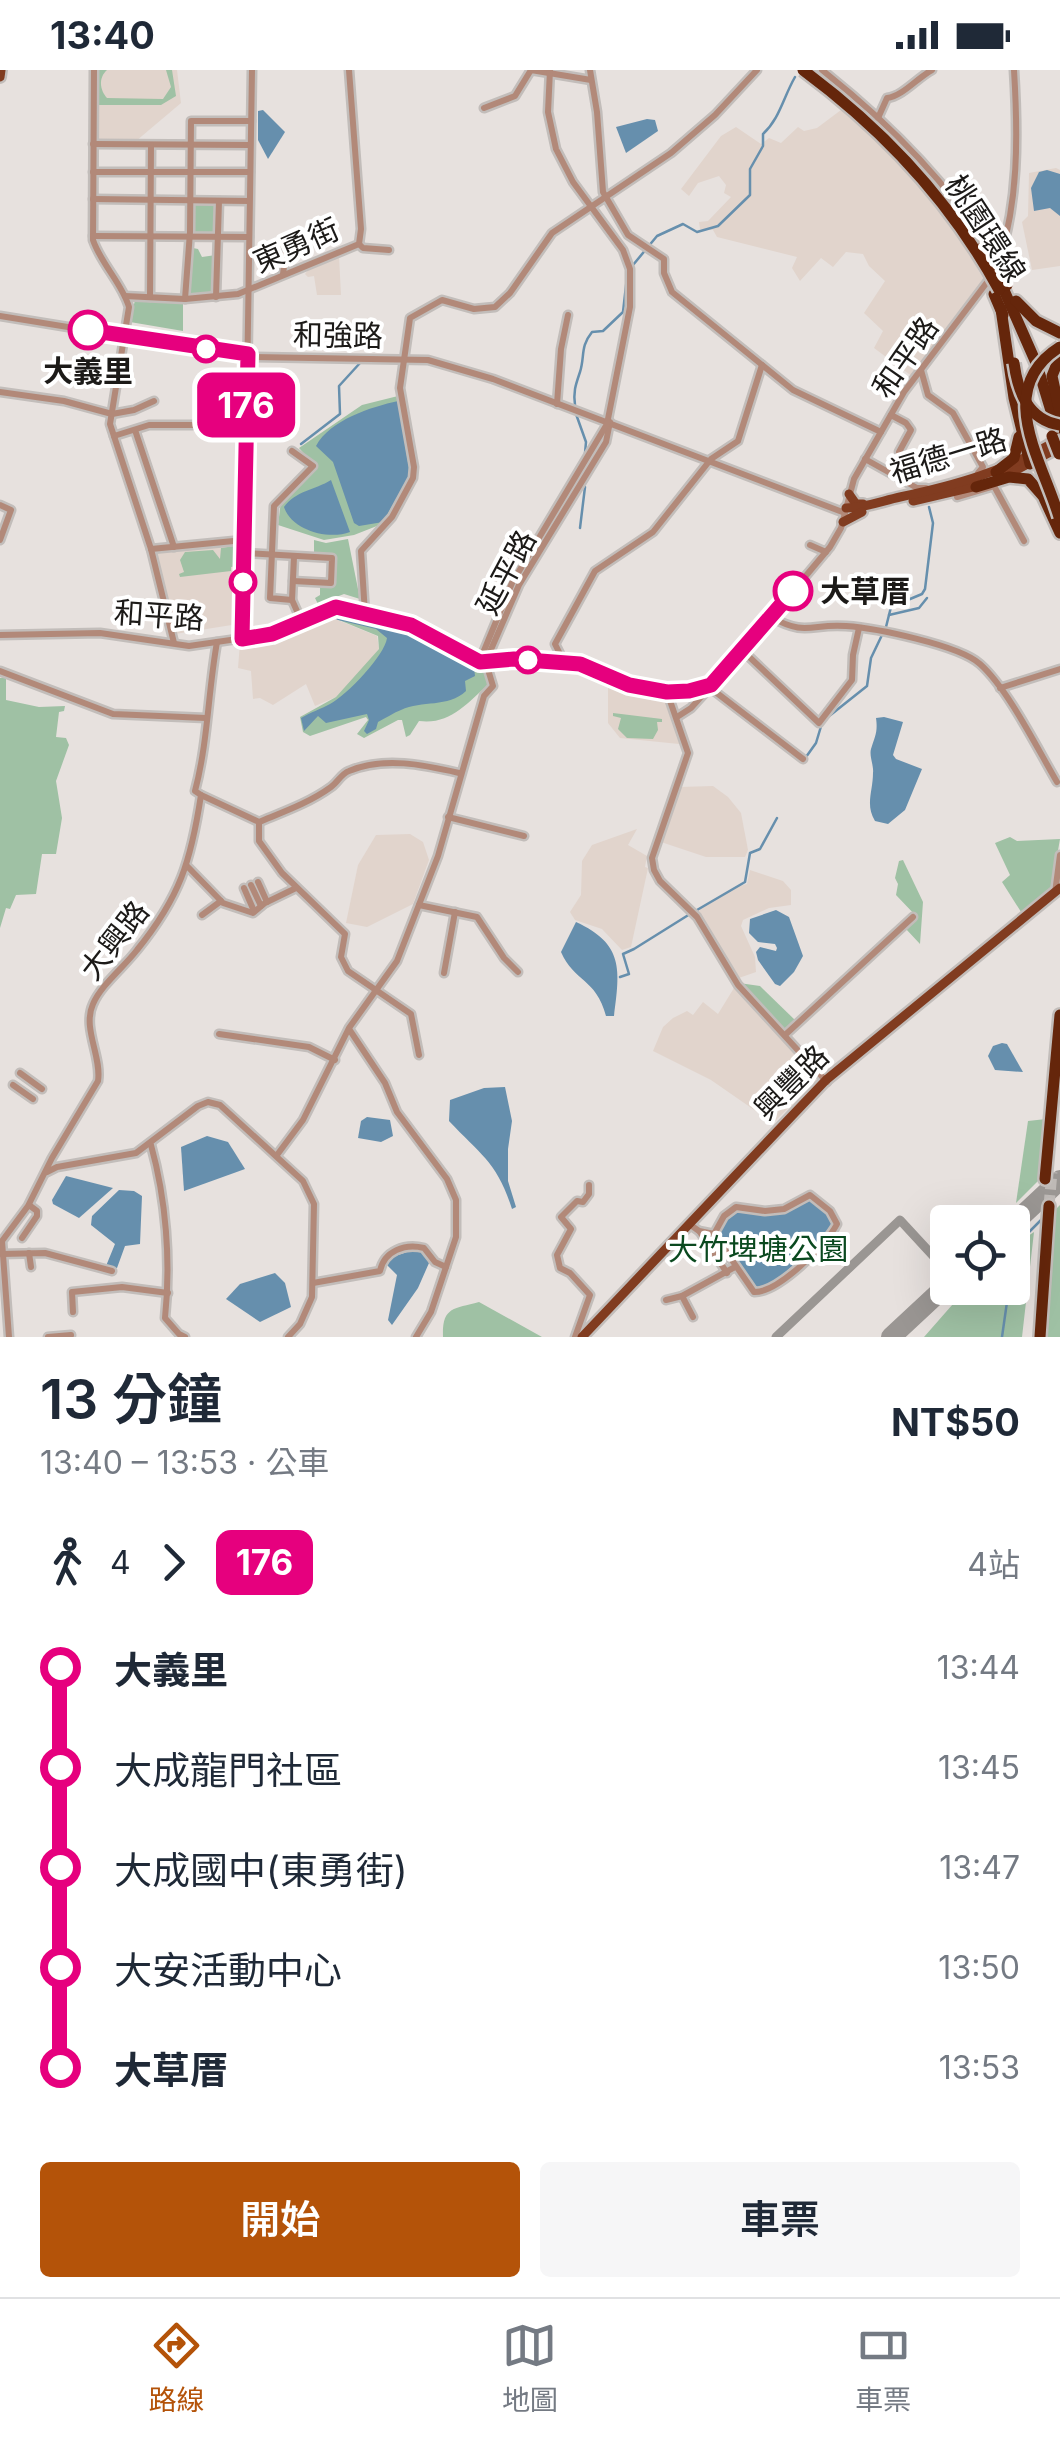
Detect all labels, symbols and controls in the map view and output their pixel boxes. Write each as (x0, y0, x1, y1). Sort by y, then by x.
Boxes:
text: 13:40 (50, 12, 155, 58)
street label: 桃園環線 (938, 168, 1034, 288)
street label: 東勇街 (248, 210, 344, 280)
street label: 和平路 (864, 310, 946, 404)
marker: 大義里 (69, 311, 107, 349)
street label: 和強路 (293, 316, 383, 354)
unlabelled marker (193, 336, 219, 362)
place label: 大義里 (43, 353, 133, 389)
line badge: 176 (188, 372, 304, 438)
text: 176 (217, 384, 275, 426)
street label: 福德一路 (885, 420, 1011, 490)
street label: 延平路 (469, 524, 543, 620)
unlabelled marker (230, 569, 256, 595)
marker: 大草厝 (774, 572, 812, 610)
place label: 大草厝 (820, 573, 910, 609)
street label: 和平路 (113, 594, 205, 636)
unlabelled marker (515, 647, 541, 673)
street label: 大興路 (72, 893, 156, 987)
street label: 興豐路 (746, 1037, 836, 1127)
map controls (930, 1205, 1030, 1305)
button: locate (930, 1205, 1030, 1305)
park label: 大竹埤塘公園 (668, 1231, 848, 1267)
text: 13 分鐘 (40, 1366, 222, 1432)
text: NT$50 (891, 1399, 1020, 1445)
text: 13:40 – 13:53 · 公車 (40, 1443, 329, 1482)
icon: walk (40, 1535, 95, 1590)
icon: forward (146, 1535, 201, 1590)
text: 176 (236, 1541, 293, 1583)
text: 4 (110, 1543, 131, 1582)
text: 4站 (967, 1545, 1020, 1584)
text: 大義里 (114, 1647, 228, 1693)
text: 13:44 (937, 1648, 1020, 1687)
text: 大成龍門社區 (114, 1747, 342, 1793)
text: 13:45 (938, 1748, 1020, 1787)
text: 大成國中(東勇街) (114, 1847, 408, 1893)
text: 13:47 (939, 1848, 1020, 1887)
text: 大安活動中心 (114, 1947, 342, 1993)
text: 13:50 (938, 1948, 1020, 1987)
text: 大草厝 (114, 2047, 228, 2093)
text: 13:53 (939, 2048, 1020, 2087)
button: 開始 (40, 2162, 520, 2277)
button: 車票 (540, 2162, 1020, 2277)
tab: 路線 (149, 2318, 205, 2418)
tab: 地圖 (502, 2318, 558, 2418)
tab: 車票 (855, 2318, 911, 2418)

